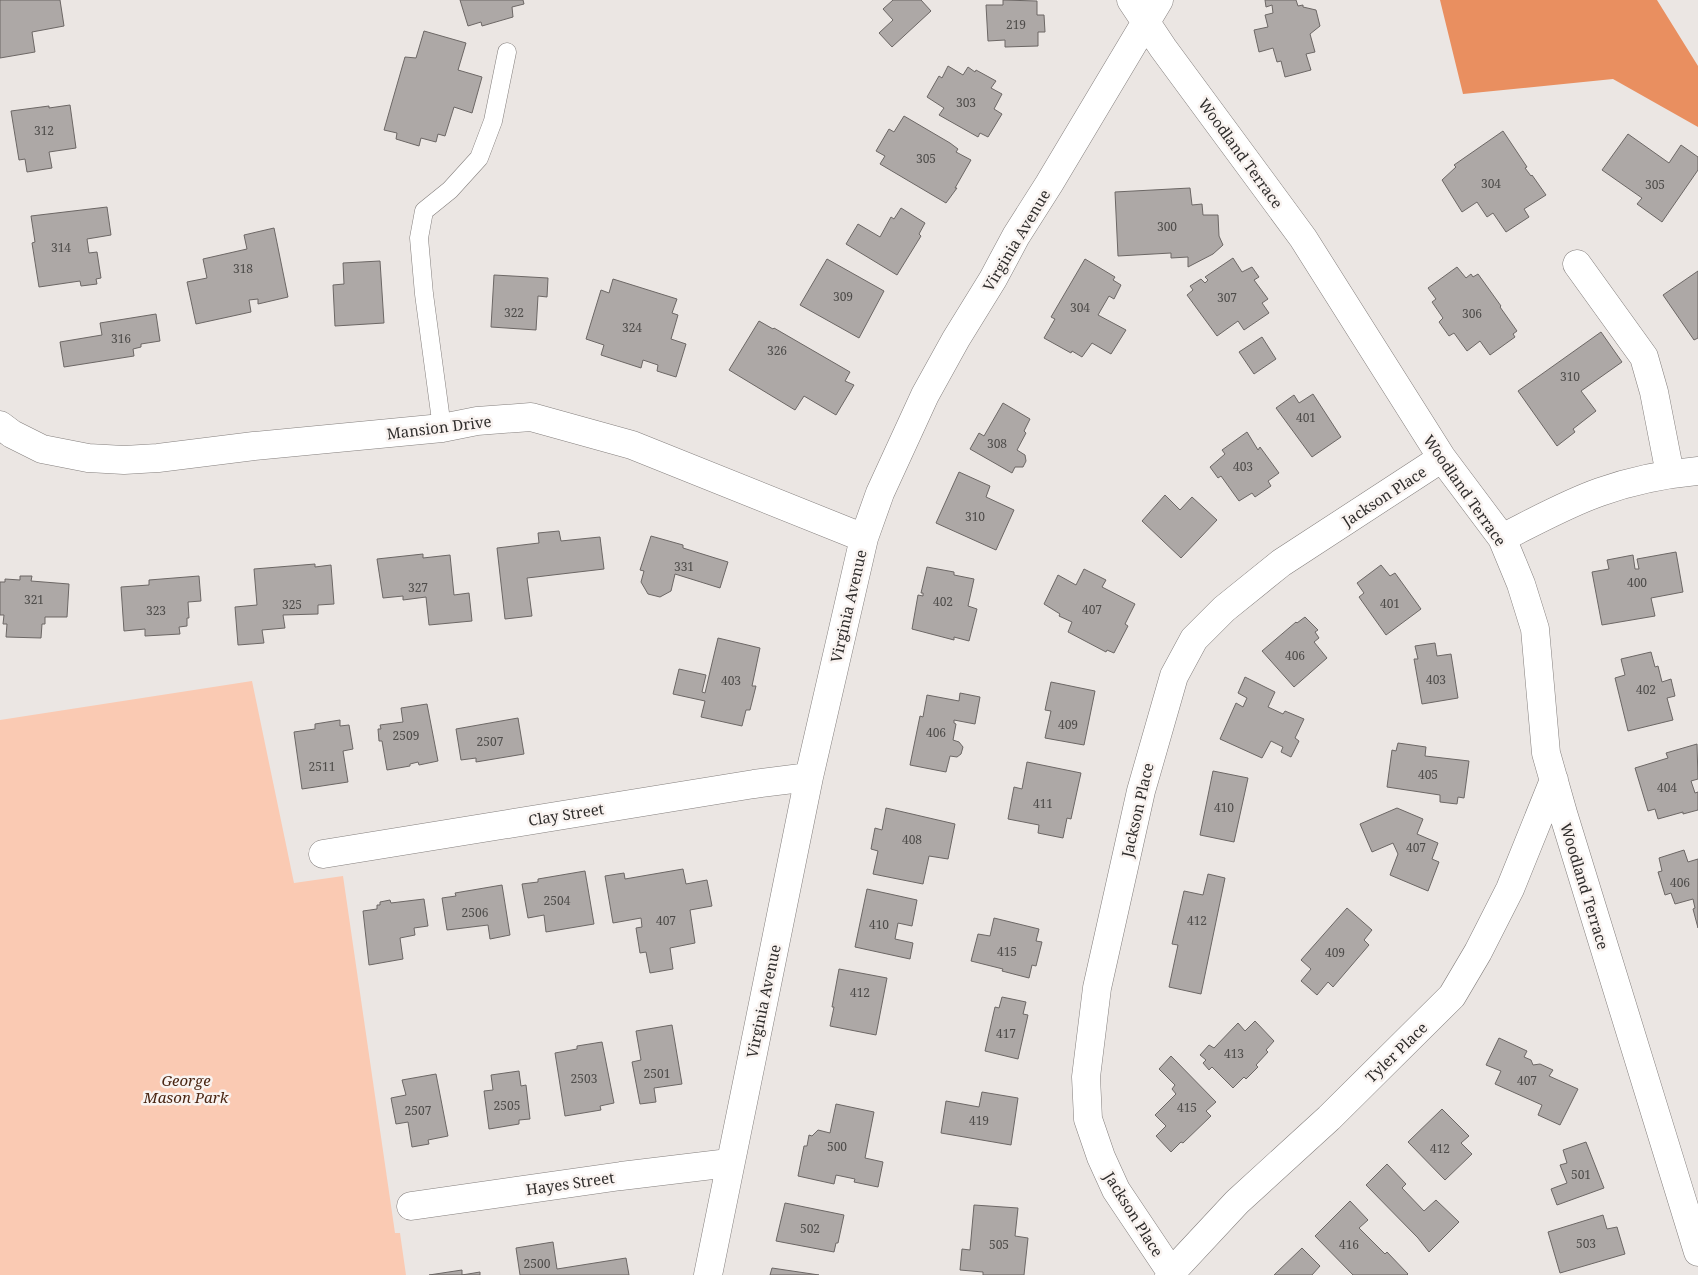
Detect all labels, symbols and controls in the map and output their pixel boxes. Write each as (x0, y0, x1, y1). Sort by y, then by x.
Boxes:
house number: 219 (1006, 16, 1026, 33)
house number: 303 (956, 94, 976, 111)
street label: Woodland Terrace (1194, 94, 1288, 212)
house number: 312 (34, 122, 54, 139)
house number: 305 (916, 150, 936, 167)
house number: 304 (1481, 175, 1501, 192)
house number: 305 (1645, 176, 1665, 193)
street label: Virginia Avenue (978, 185, 1054, 295)
house number: 300 (1157, 218, 1177, 235)
house number: 314 (51, 239, 71, 256)
house number: 318 (233, 260, 253, 277)
house number: 309 (833, 288, 853, 305)
house number: 307 (1217, 289, 1237, 306)
house number: 304 (1070, 299, 1090, 316)
house number: 322 (504, 304, 524, 321)
house number: 306 (1462, 305, 1482, 322)
house number: 324 (622, 319, 642, 336)
house number: 316 (111, 330, 131, 347)
house number: 326 (767, 342, 787, 359)
house number: 310 (1560, 368, 1580, 385)
house number: 401 (1296, 409, 1316, 426)
street label: Mansion Drive (385, 411, 493, 443)
street label: Woodland Terrace (1419, 430, 1511, 550)
house number: 308 (987, 435, 1007, 452)
house number: 403 (1233, 458, 1253, 475)
street label: Jackson Place (1337, 461, 1430, 531)
house number: 310 (965, 508, 985, 525)
street label: Virginia Avenue (825, 548, 871, 664)
house number: 331 (674, 558, 694, 575)
house number: 400 (1627, 574, 1647, 591)
house number: 327 (408, 579, 428, 596)
house number: 321 (24, 591, 44, 608)
house number: 402 (933, 593, 953, 610)
house number: 401 (1380, 595, 1400, 612)
house number: 325 (282, 596, 302, 613)
house number: 407 (1082, 601, 1102, 618)
house number: 323 (146, 602, 166, 619)
house number: 406 (1285, 647, 1305, 664)
house number: 403 (1426, 671, 1446, 688)
house number: 403 (721, 672, 741, 689)
house number: 402 (1636, 681, 1656, 698)
house number: 409 (1058, 716, 1078, 733)
house number: 406 (926, 724, 946, 741)
house number: 2509 (393, 727, 419, 744)
house number: 2507 (477, 733, 504, 750)
house number: 2511 (309, 758, 335, 775)
street label: Jackson Place (1116, 761, 1158, 860)
house number: 405 (1418, 766, 1438, 783)
house number: 404 (1657, 779, 1677, 796)
house number: 411 (1033, 795, 1053, 812)
street label: Clay Street (527, 798, 605, 830)
house number: 410 (1214, 799, 1234, 816)
street label: Woodland Terrace (1556, 820, 1614, 952)
house number: 408 (902, 831, 922, 848)
house number: 407 (1406, 839, 1426, 856)
house number: 406 (1670, 874, 1690, 891)
house number: 2504 (544, 892, 571, 909)
house number: 2506 (462, 904, 489, 921)
house number: 407 (656, 912, 676, 929)
house number: 412 (1187, 912, 1207, 929)
house number: 410 (869, 916, 889, 933)
street label: Virginia Avenue (741, 943, 785, 1059)
house number: 415 (997, 943, 1017, 960)
house number: 409 (1325, 944, 1345, 961)
house number: 412 (850, 984, 870, 1001)
street label: Tyler Place (1361, 1017, 1431, 1087)
house number: 417 (996, 1025, 1016, 1042)
house number: 413 (1224, 1045, 1244, 1062)
house number: 2501 (644, 1065, 670, 1082)
park label: George Mason Park (143, 1070, 229, 1107)
house number: 2503 (571, 1070, 598, 1087)
house number: 407 (1517, 1072, 1537, 1089)
house number: 2505 (494, 1097, 520, 1114)
house number: 415 (1177, 1099, 1197, 1116)
house number: 2507 (405, 1102, 432, 1119)
house number: 419 (969, 1112, 989, 1129)
house number: 500 (827, 1138, 847, 1155)
house number: 412 (1430, 1140, 1450, 1157)
house number: 501 (1571, 1166, 1591, 1183)
street label: Hayes Street (525, 1167, 615, 1199)
street label: Jackson Place (1099, 1167, 1168, 1260)
house number: 502 (800, 1220, 820, 1237)
house number: 503 (1576, 1235, 1596, 1252)
house number: 505 (989, 1236, 1009, 1253)
house number: 416 (1339, 1236, 1359, 1253)
house number: 2500 (524, 1255, 551, 1272)

